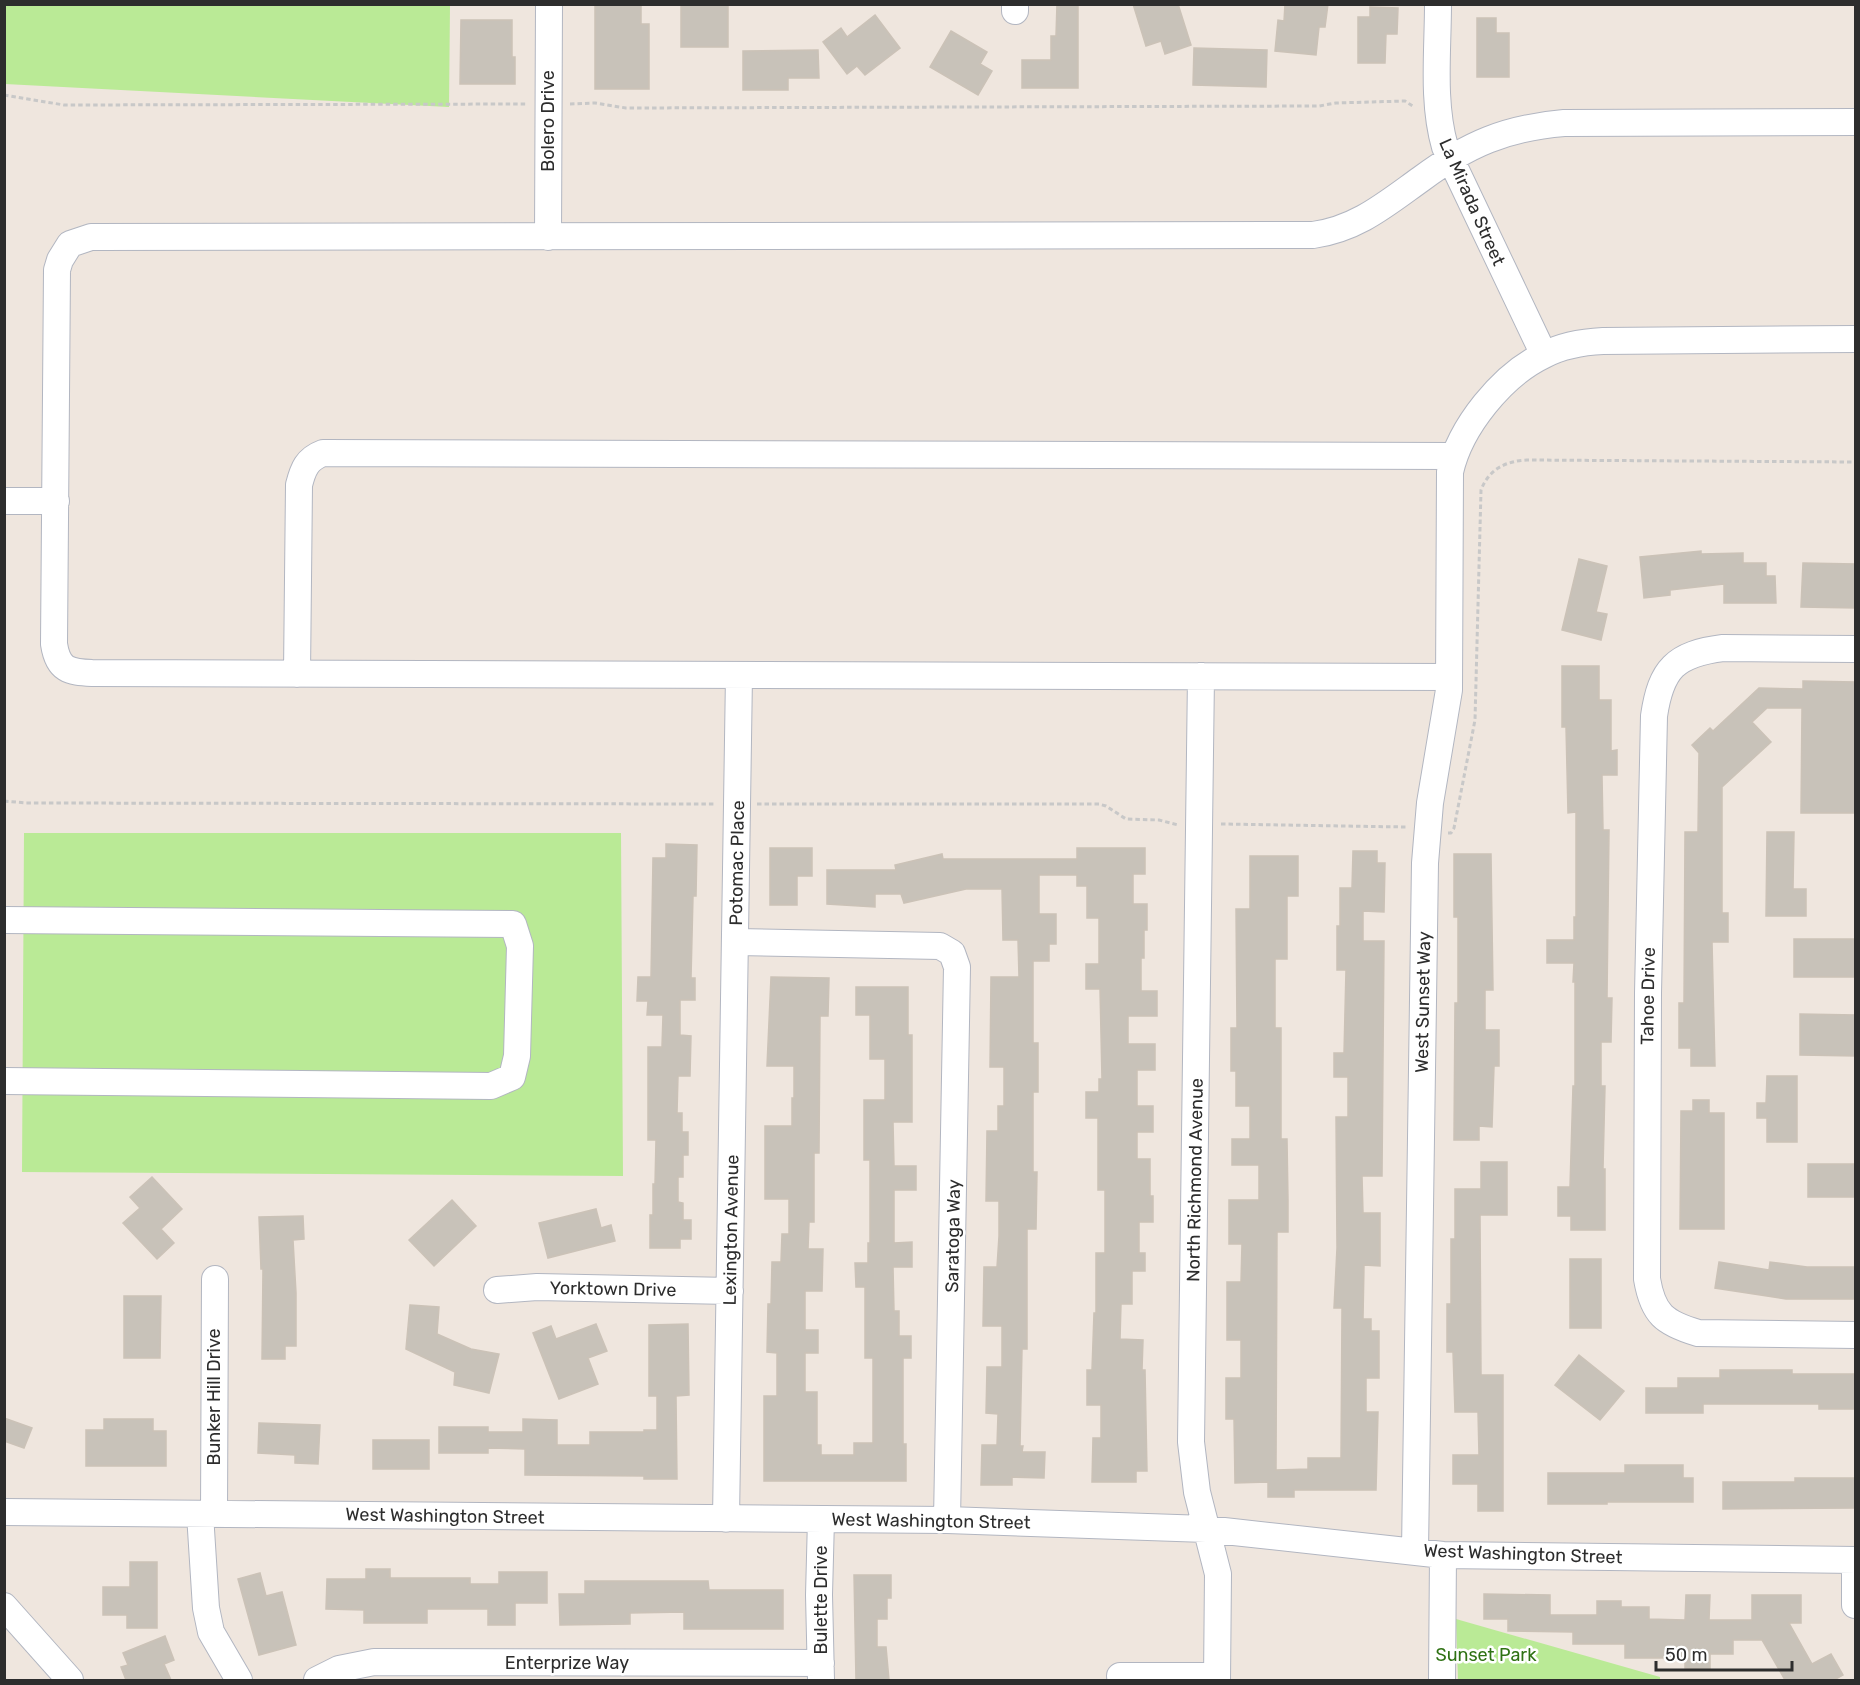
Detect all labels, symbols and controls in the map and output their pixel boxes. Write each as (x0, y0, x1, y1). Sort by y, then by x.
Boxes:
street label: Bolero Drive (537, 70, 559, 172)
street label: La Mirada Street (1434, 135, 1510, 269)
street label: Potomac Place (725, 800, 749, 926)
street label: West Sunset Way (1411, 931, 1435, 1073)
street label: Tahoe Drive (1636, 947, 1660, 1045)
street label: North Richmond Avenue (1182, 1078, 1208, 1282)
street label: Lexington Avenue (719, 1154, 743, 1306)
street label: Saratoga Way (941, 1179, 965, 1293)
street label: Yorktown Drive (549, 1277, 677, 1301)
street label: Bunker Hill Drive (203, 1328, 225, 1466)
street label: West Washington Street (345, 1503, 545, 1529)
street label: West Washington Street (831, 1508, 1031, 1534)
street label: West Washington Street (1423, 1540, 1623, 1568)
street label: Bulette Drive (810, 1545, 832, 1655)
scale bar (1656, 1634, 1792, 1672)
park label: Sunset Park (1435, 1644, 1537, 1666)
text: 50 m (1665, 1644, 1708, 1666)
street label: Enterprize Way (505, 1652, 629, 1674)

